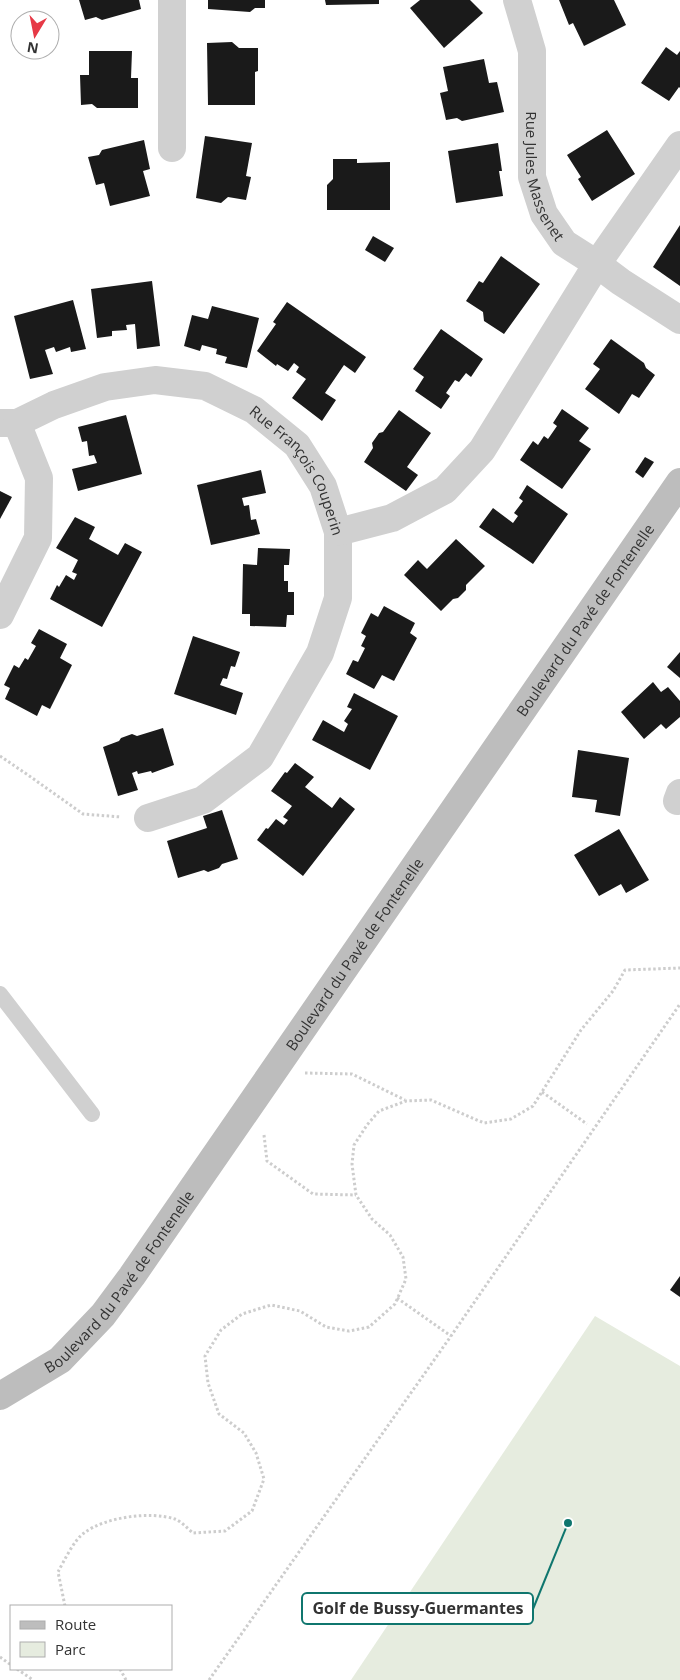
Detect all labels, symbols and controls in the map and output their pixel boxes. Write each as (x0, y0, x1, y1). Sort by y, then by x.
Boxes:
north arrow (10, 10, 60, 60)
text: N (25, 38, 40, 59)
street label: Rue Jules Massenet (522, 111, 569, 245)
street label: Rue François Couperin (246, 401, 348, 538)
street label: Boulevard du Pavé de Fontenelle (511, 520, 658, 720)
street label: Boulevard du Pavé de Fontenelle (281, 854, 428, 1054)
street label: Boulevard du Pavé de Fontenelle (40, 1186, 198, 1377)
callout: Golf de Bussy-Guermantes (302, 1593, 533, 1624)
text: Golf de Bussy-Guermantes (313, 1597, 524, 1619)
legend (10, 1605, 172, 1670)
text: Route (55, 1614, 96, 1634)
text: Parc (55, 1639, 86, 1659)

